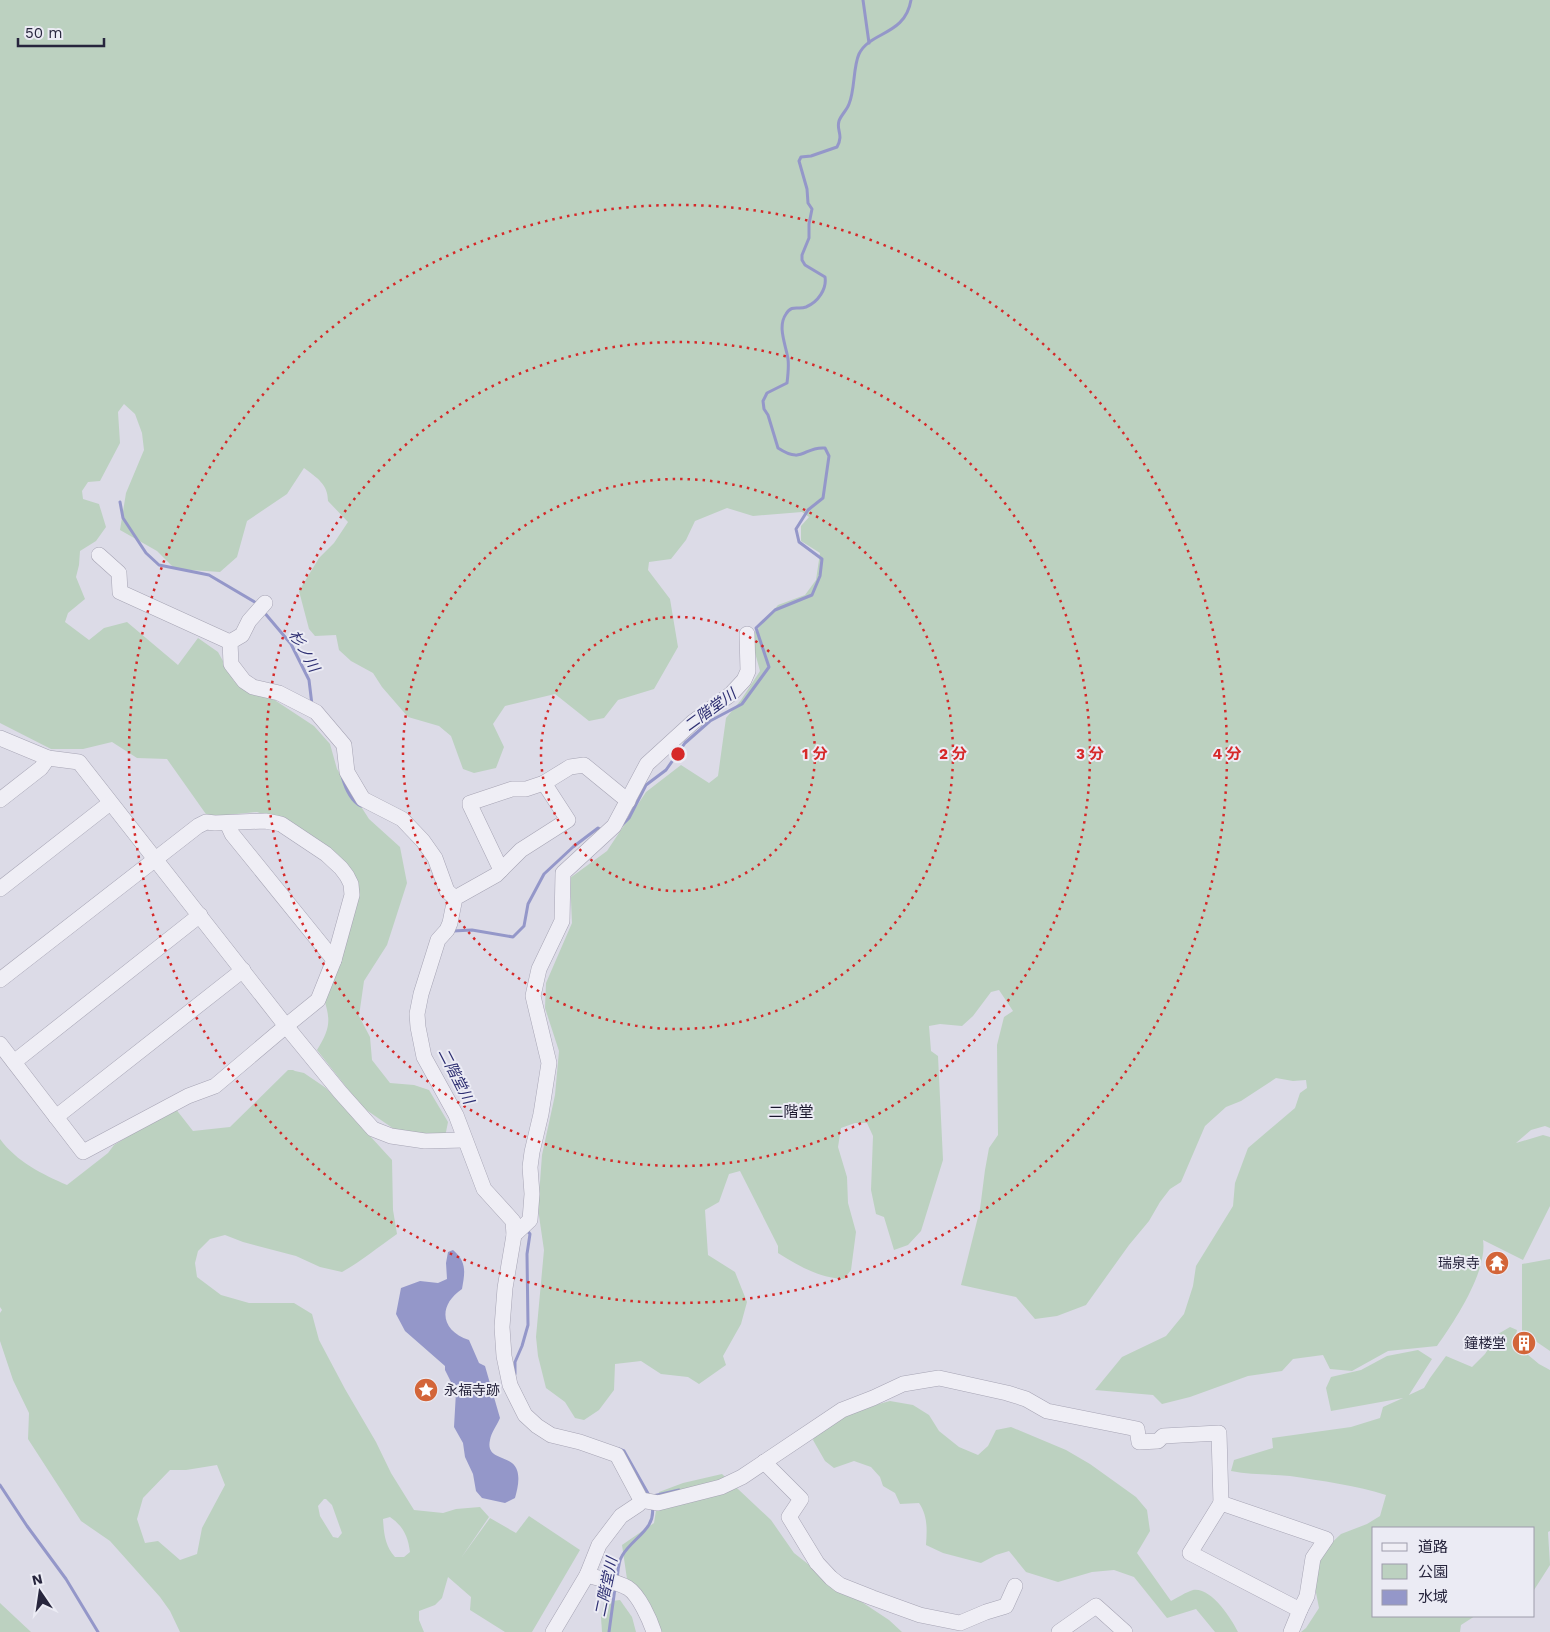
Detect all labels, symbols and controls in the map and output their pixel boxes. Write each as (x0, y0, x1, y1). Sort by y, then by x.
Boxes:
scale bar (18, 15, 104, 47)
text: 50 m (25, 24, 62, 42)
water label: 杉ノ川 (285, 627, 324, 677)
water label: 二階堂川 (680, 684, 741, 735)
centre of rings (669, 745, 687, 763)
text: 1 分 (802, 745, 828, 763)
text: 2 分 (939, 745, 967, 763)
text: 3 分 (1076, 745, 1104, 763)
text: 4 分 (1213, 745, 1241, 763)
water label: 二階堂川 (434, 1045, 479, 1109)
district label: 二階堂 (768, 1103, 814, 1121)
temple icon: 瑞泉寺 (1484, 1250, 1510, 1276)
place label: 瑞泉寺 (1438, 1255, 1480, 1271)
building icon: 鐘楼堂 (1511, 1330, 1537, 1356)
place label: 鐘楼堂 (1464, 1335, 1506, 1351)
place icon: 永福寺跡 (413, 1377, 439, 1403)
place label: 永福寺跡 (444, 1382, 500, 1398)
legend (1372, 1527, 1535, 1617)
text: 道路 (1418, 1538, 1448, 1556)
water label: 二階堂川 (591, 1554, 621, 1618)
text: 公園 (1418, 1563, 1448, 1581)
north arrow (15, 1567, 65, 1617)
text: N (30, 1570, 44, 1588)
text: 水域 (1418, 1588, 1448, 1606)

